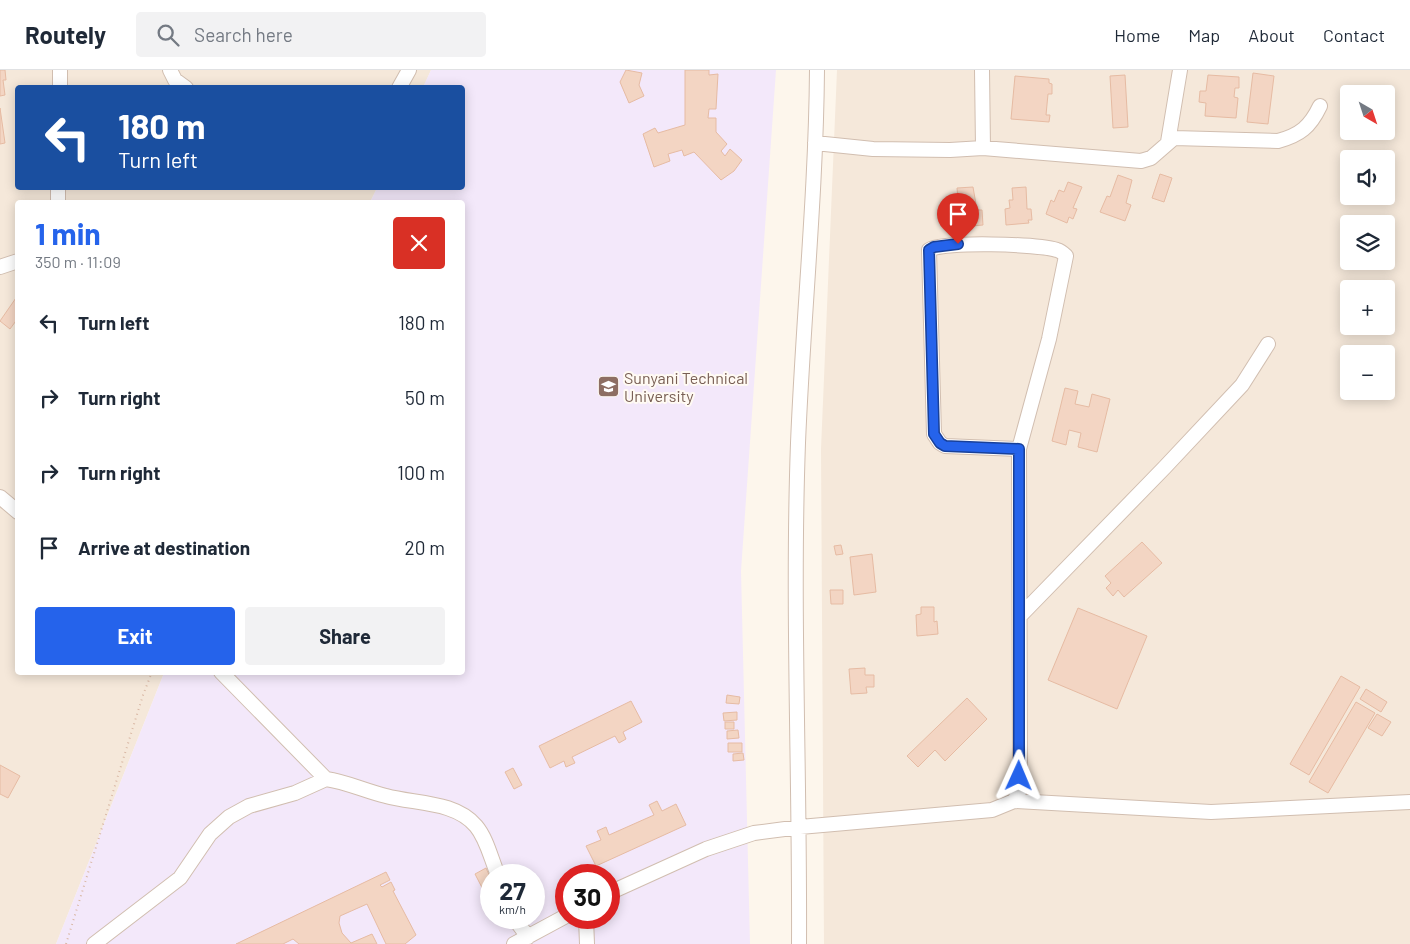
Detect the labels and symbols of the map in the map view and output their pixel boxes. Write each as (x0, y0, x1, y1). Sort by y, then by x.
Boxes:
north arrow (1340, 85, 1395, 140)
pin (937, 193, 979, 244)
place label: Sunyani Technical University (624, 368, 748, 405)
school or university icon: Sunyani Technical University (596, 375, 620, 399)
position arrow (992, 749, 1044, 801)
speed limit sign: 30 (555, 864, 620, 929)

